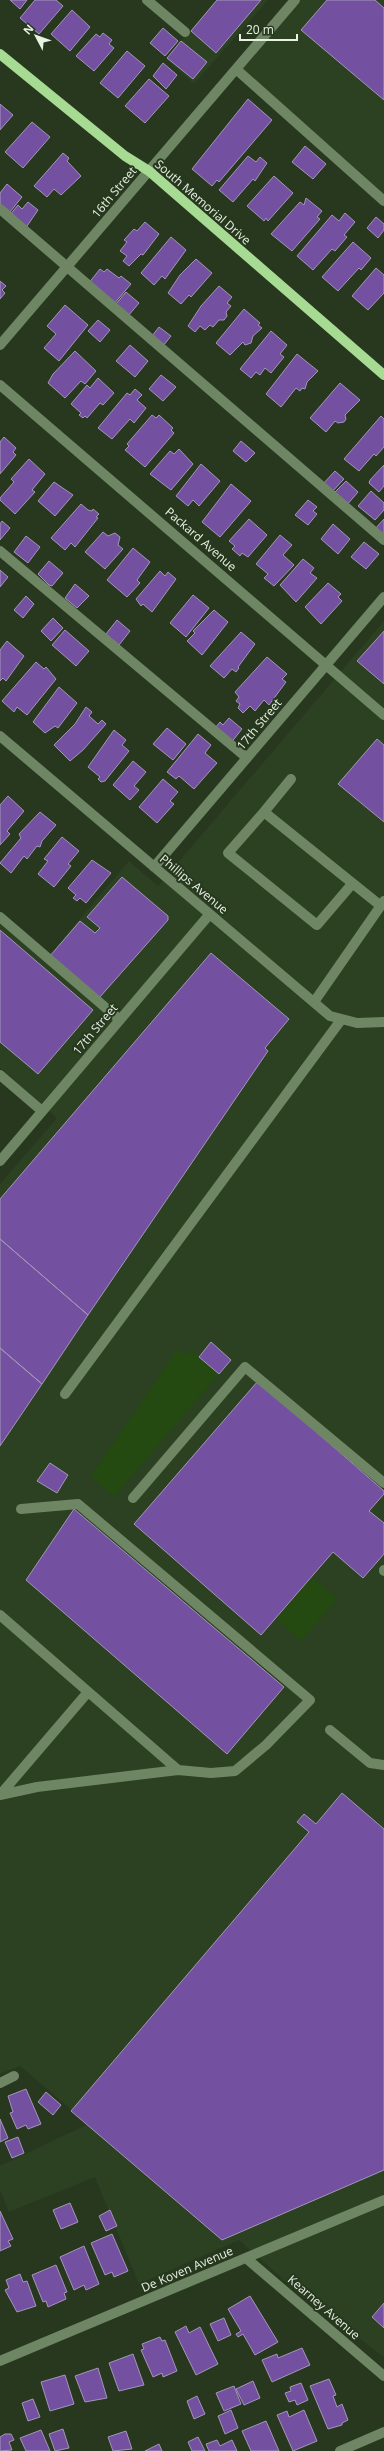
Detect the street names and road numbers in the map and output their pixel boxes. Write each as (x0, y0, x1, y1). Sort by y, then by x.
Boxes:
street label: South Memorial Drive (151, 156, 255, 249)
street label: 16th Street (88, 163, 140, 221)
street label: Packard Avenue (162, 503, 241, 575)
street label: 17th Street (233, 695, 285, 753)
street label: Phillips Avenue (156, 850, 232, 918)
street label: 17th Street (69, 1000, 121, 1058)
street label: De Koven Avenue (139, 2242, 236, 2296)
street label: Kearney Avenue (284, 2271, 364, 2343)

